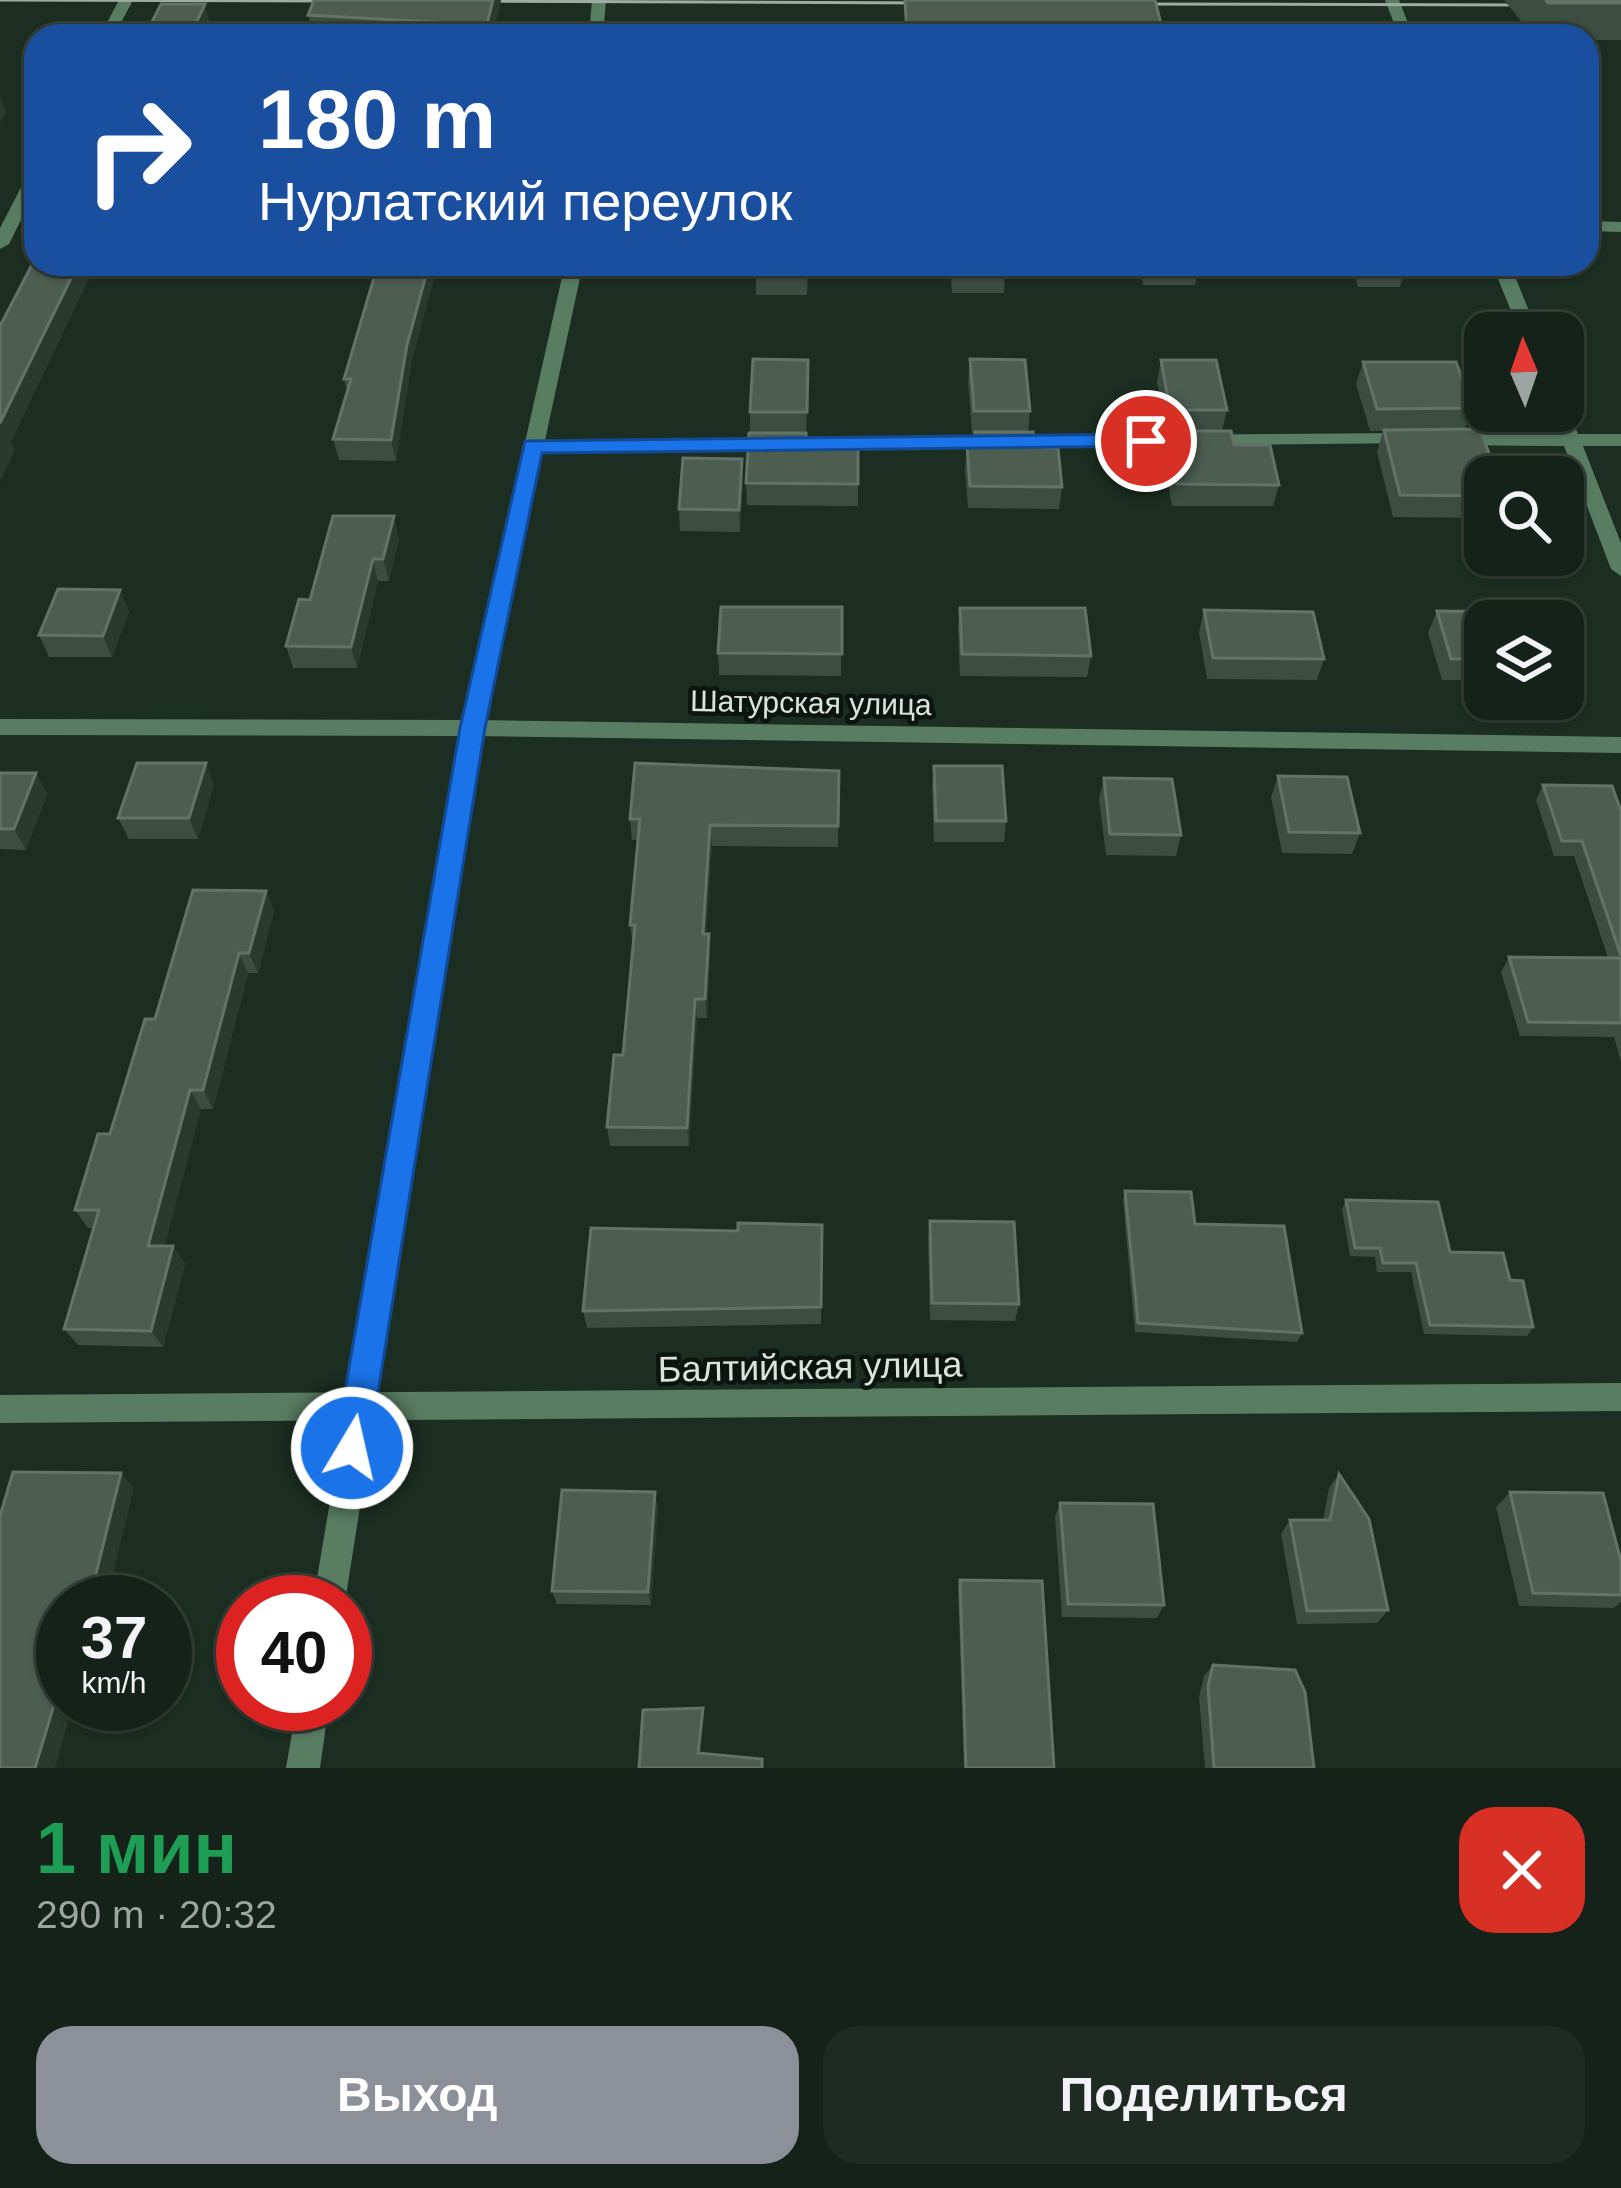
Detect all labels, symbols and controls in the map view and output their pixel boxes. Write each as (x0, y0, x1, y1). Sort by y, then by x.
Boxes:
icon: right (60, 72, 216, 228)
text: 180 m (258, 72, 496, 166)
text: Нурлатский переулок (258, 171, 792, 231)
north arrow (1464, 312, 1584, 432)
map controls (1464, 312, 1584, 720)
pin (1095, 390, 1197, 492)
icon: arrive (1113, 408, 1179, 474)
button: search (1464, 456, 1584, 576)
button: layers (1464, 600, 1584, 720)
street label: Шатурская улица (690, 684, 932, 721)
street label: Балтийская улица (657, 1343, 964, 1390)
position arrow (289, 1385, 415, 1511)
speed limit sign: 40 (216, 1575, 372, 1731)
text: 37 (81, 1604, 147, 1671)
text: km/h (81, 1666, 147, 1699)
button: close (1459, 1807, 1585, 1933)
text: 1 мин (36, 1808, 237, 1888)
text: 290 m · 20:32 (36, 1893, 277, 1936)
button: Выход (36, 2026, 799, 2164)
button: Поделиться (823, 2026, 1585, 2164)

